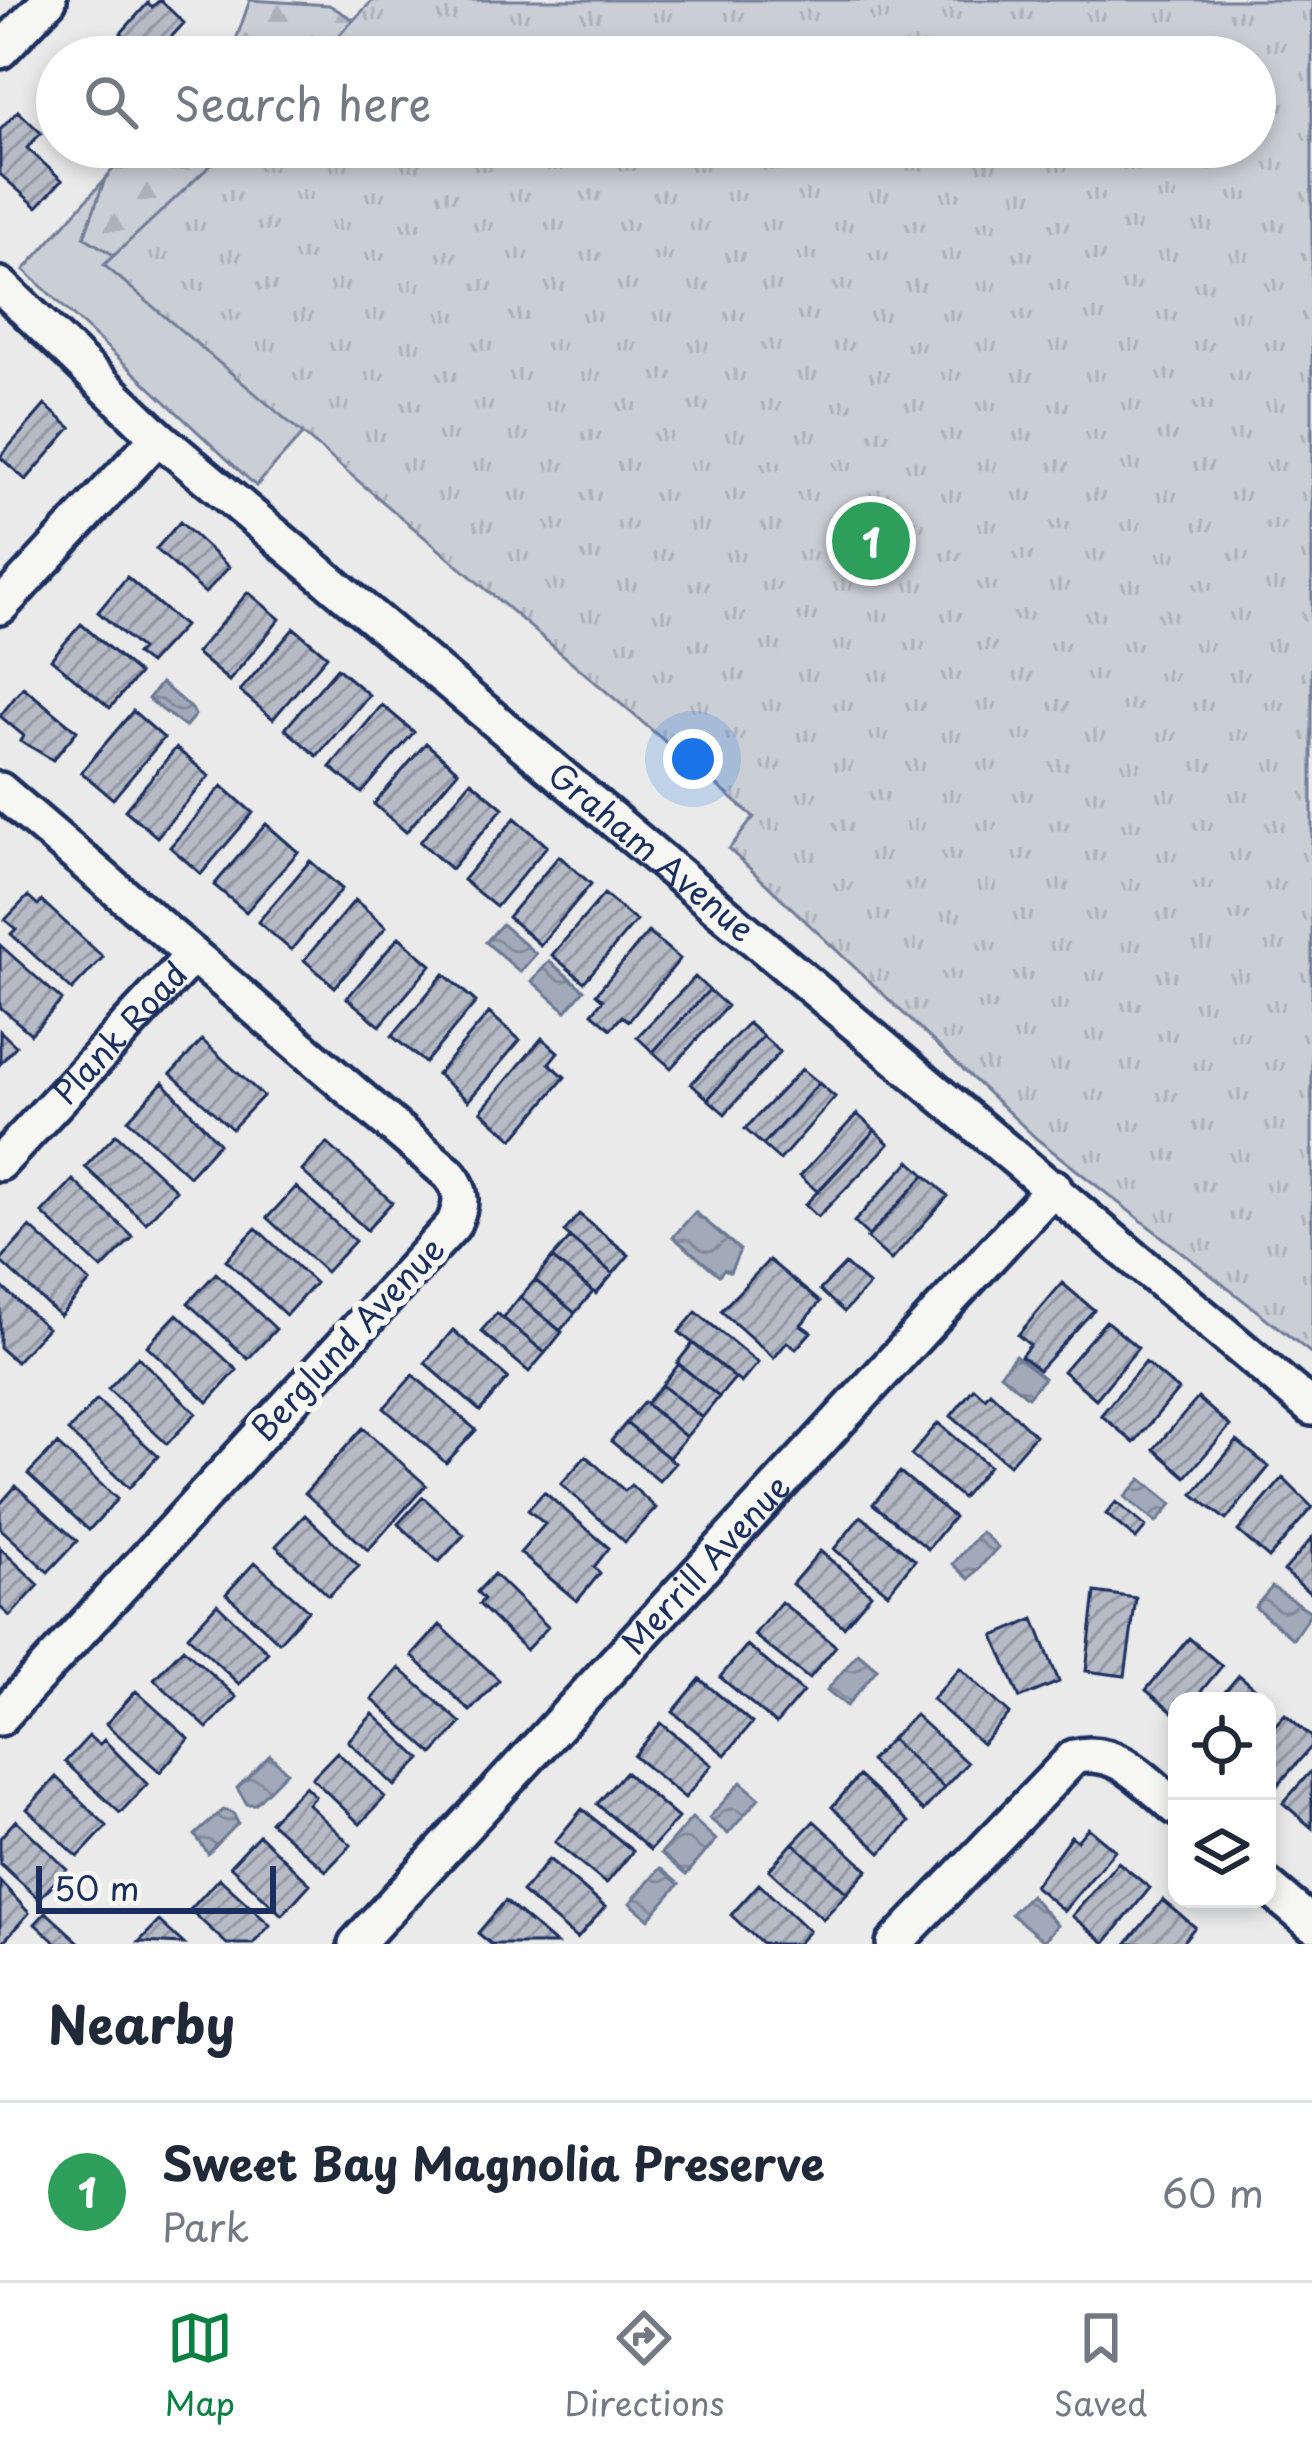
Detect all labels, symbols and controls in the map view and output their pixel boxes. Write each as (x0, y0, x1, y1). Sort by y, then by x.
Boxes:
search box (36, 36, 1276, 168)
text: Search here (174, 68, 431, 136)
icon: search (78, 69, 144, 135)
pin: 1 (832, 496, 910, 586)
your location (663, 729, 723, 789)
street label: Graham Avenue (538, 749, 767, 952)
street label: Plank Road (40, 949, 198, 1114)
street label: Berglund Avenue (238, 1224, 455, 1451)
street label: Merrill Avenue (608, 1462, 800, 1664)
map controls (1168, 1692, 1276, 1908)
button: locate (1168, 1692, 1276, 1800)
button: layers (1168, 1800, 1276, 1908)
scale bar (36, 1860, 276, 1913)
text: 50 m (54, 1862, 140, 1912)
text: Nearby (48, 1984, 235, 2061)
text: Sweet Bay Magnolia Preserve (162, 2128, 825, 2196)
text: 1 (78, 2162, 96, 2221)
text: 60 m (1162, 2162, 1264, 2221)
text: Park (162, 2196, 249, 2255)
tab: Map (165, 2305, 235, 2427)
tab: Directions (564, 2305, 725, 2427)
tab: Saved (1054, 2305, 1147, 2427)

